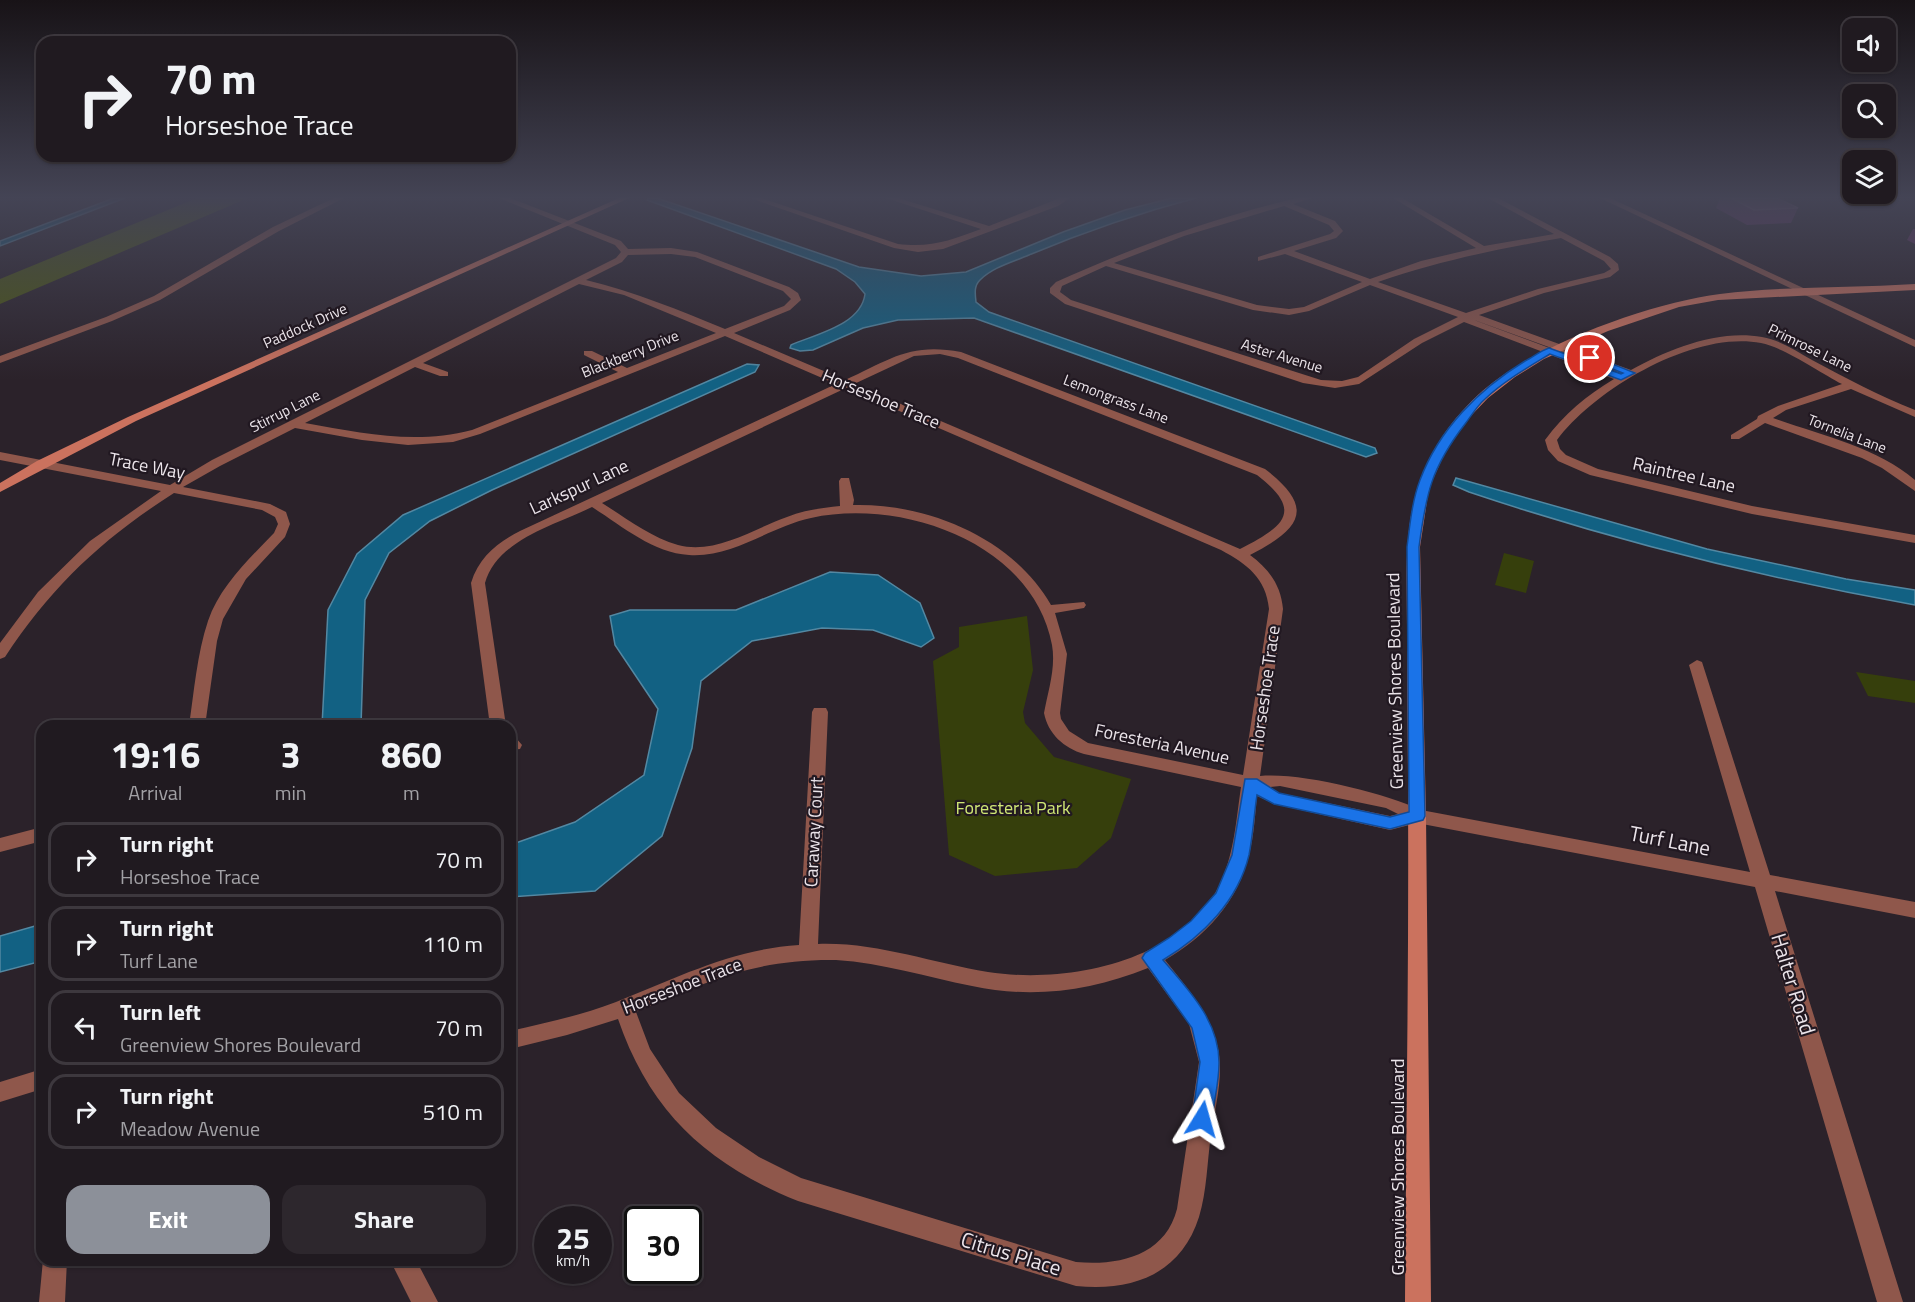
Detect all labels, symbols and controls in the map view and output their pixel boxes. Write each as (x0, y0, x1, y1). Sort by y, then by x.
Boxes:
map controls (1842, 18, 1896, 204)
button: sound (1842, 18, 1896, 72)
text: 70 m (165, 46, 257, 110)
icon: right (66, 60, 144, 138)
button: search (1842, 84, 1896, 138)
text: Horseshoe Trace (165, 104, 354, 145)
button: layers (1842, 150, 1896, 204)
street label: Paddock Drive (259, 297, 351, 354)
street label: Primrose Lane (1764, 317, 1856, 378)
street label: Blackberry Drive (578, 324, 682, 384)
street label: Aster Avenue (1239, 332, 1326, 379)
pin (1564, 332, 1615, 383)
icon: arrive (1573, 341, 1606, 374)
street label: Horseshoe Trace (818, 362, 944, 436)
street label: Lemongrass Lane (1060, 368, 1172, 429)
street label: Stirrup Lane (245, 383, 324, 438)
street label: Tornelia Lane (1804, 408, 1890, 459)
street label: Trace Way (107, 445, 188, 486)
street label: Raintree Lane (1630, 450, 1738, 499)
street label: Larkspur Lane (525, 452, 633, 521)
street label: Greenview Shores Boulevard (1379, 572, 1410, 790)
street label: Horseshoe Trace (1242, 624, 1287, 752)
street label: Foresteria Avenue (1092, 716, 1232, 771)
text: 19:16 (110, 727, 200, 782)
text: 3 (281, 727, 301, 782)
text: 860 (381, 727, 442, 782)
street label: Caraway Court (797, 775, 830, 888)
text: Arrival (128, 777, 183, 808)
text: min (275, 777, 307, 808)
text: m (403, 777, 420, 808)
park label: Foresteria Park (955, 794, 1071, 821)
street label: Turf Lane (1627, 817, 1713, 864)
text: Turn right (120, 827, 214, 861)
icon: right (69, 843, 102, 876)
text: 70 m (435, 843, 483, 877)
text: Horseshoe Trace (120, 861, 260, 892)
text: Turn right (120, 911, 214, 945)
icon: right (69, 927, 102, 960)
text: 110 m (423, 927, 483, 961)
street label: Halter Road (1763, 929, 1825, 1039)
text: Turf Lane (120, 945, 198, 976)
street label: Horseshoe Trace (618, 950, 745, 1021)
text: Turn left (120, 995, 201, 1029)
icon: left (69, 1011, 102, 1044)
text: 70 m (435, 1011, 483, 1045)
text: Greenview Shores Boulevard (120, 1029, 361, 1060)
street label: Greenview Shores Boulevard (1384, 1059, 1411, 1275)
text: Turn right (120, 1079, 214, 1113)
position arrow (1170, 1087, 1234, 1151)
icon: right (69, 1095, 102, 1128)
text: 510 m (423, 1095, 483, 1129)
text: Meadow Avenue (120, 1113, 260, 1144)
button: Exit (66, 1185, 270, 1254)
button: Share (282, 1185, 486, 1254)
speed limit sign: 30 (624, 1206, 702, 1284)
text: 25 (556, 1215, 590, 1261)
street label: Citrus Place (957, 1223, 1066, 1283)
text: km/h (556, 1249, 590, 1272)

